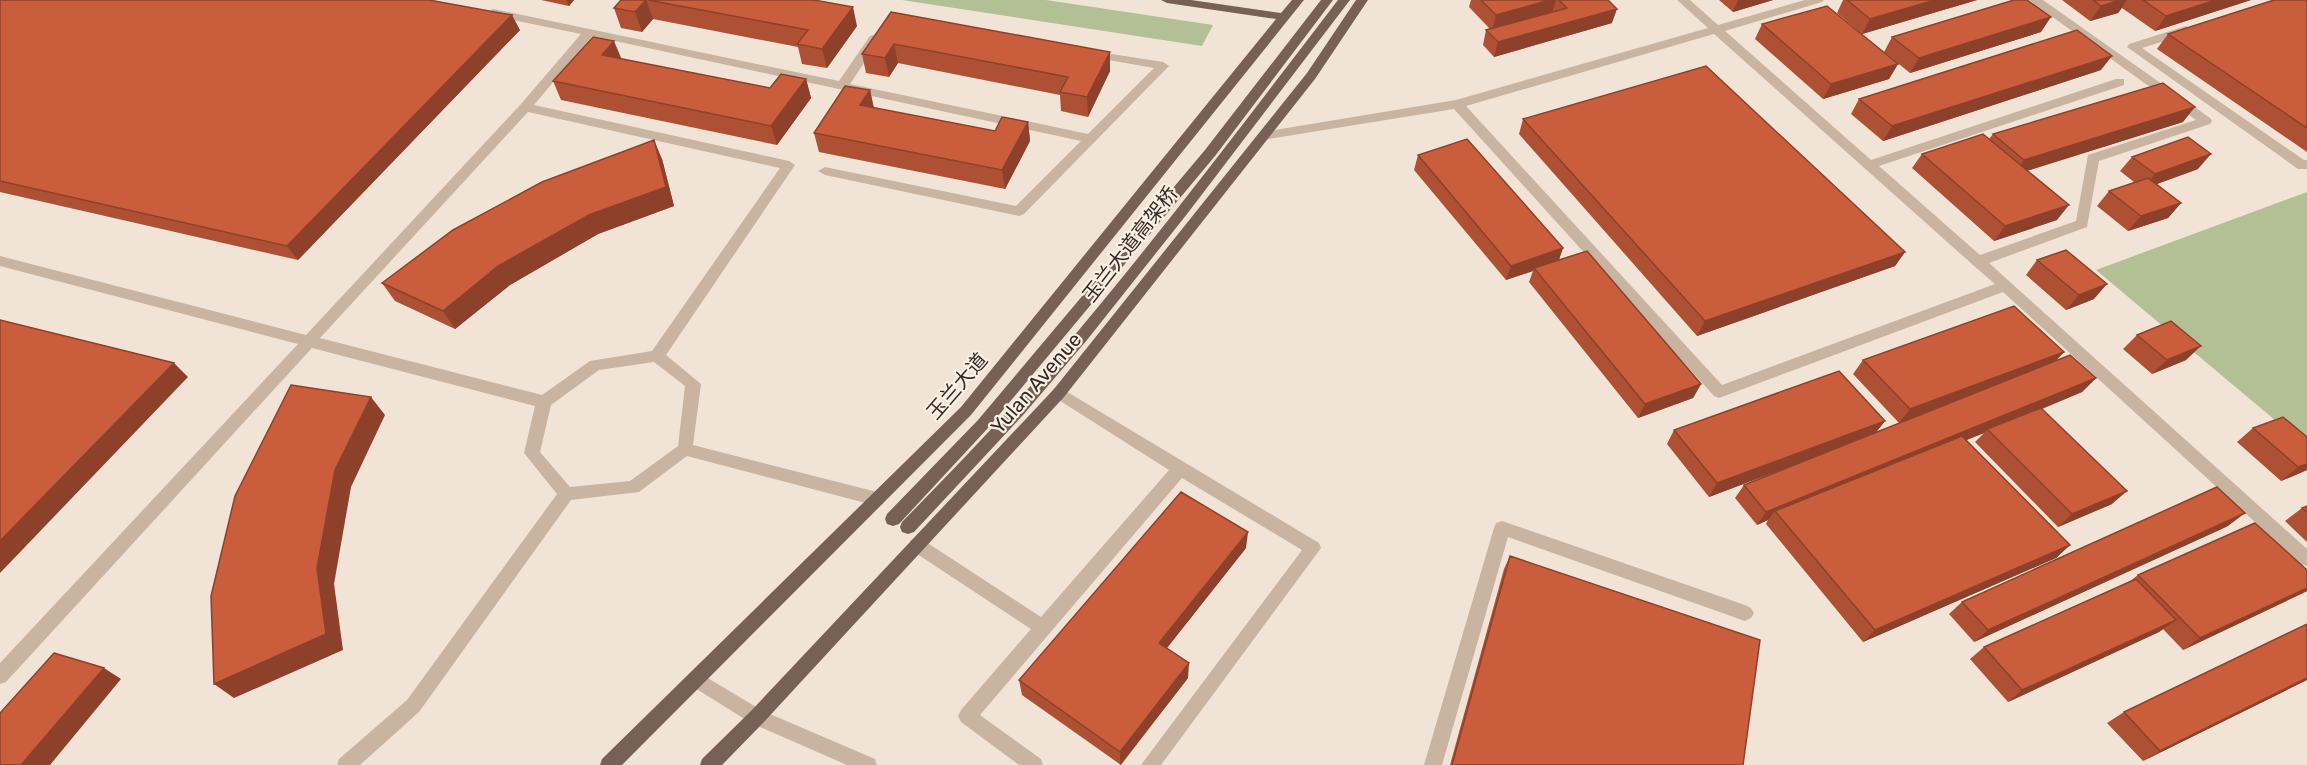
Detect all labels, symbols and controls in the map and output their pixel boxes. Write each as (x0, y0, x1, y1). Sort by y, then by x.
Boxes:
street label: 玉兰大道高架桥 (1077, 181, 1183, 307)
street label: Yulan Avenue (986, 328, 1086, 438)
street label: 玉兰大道 (922, 348, 992, 424)

